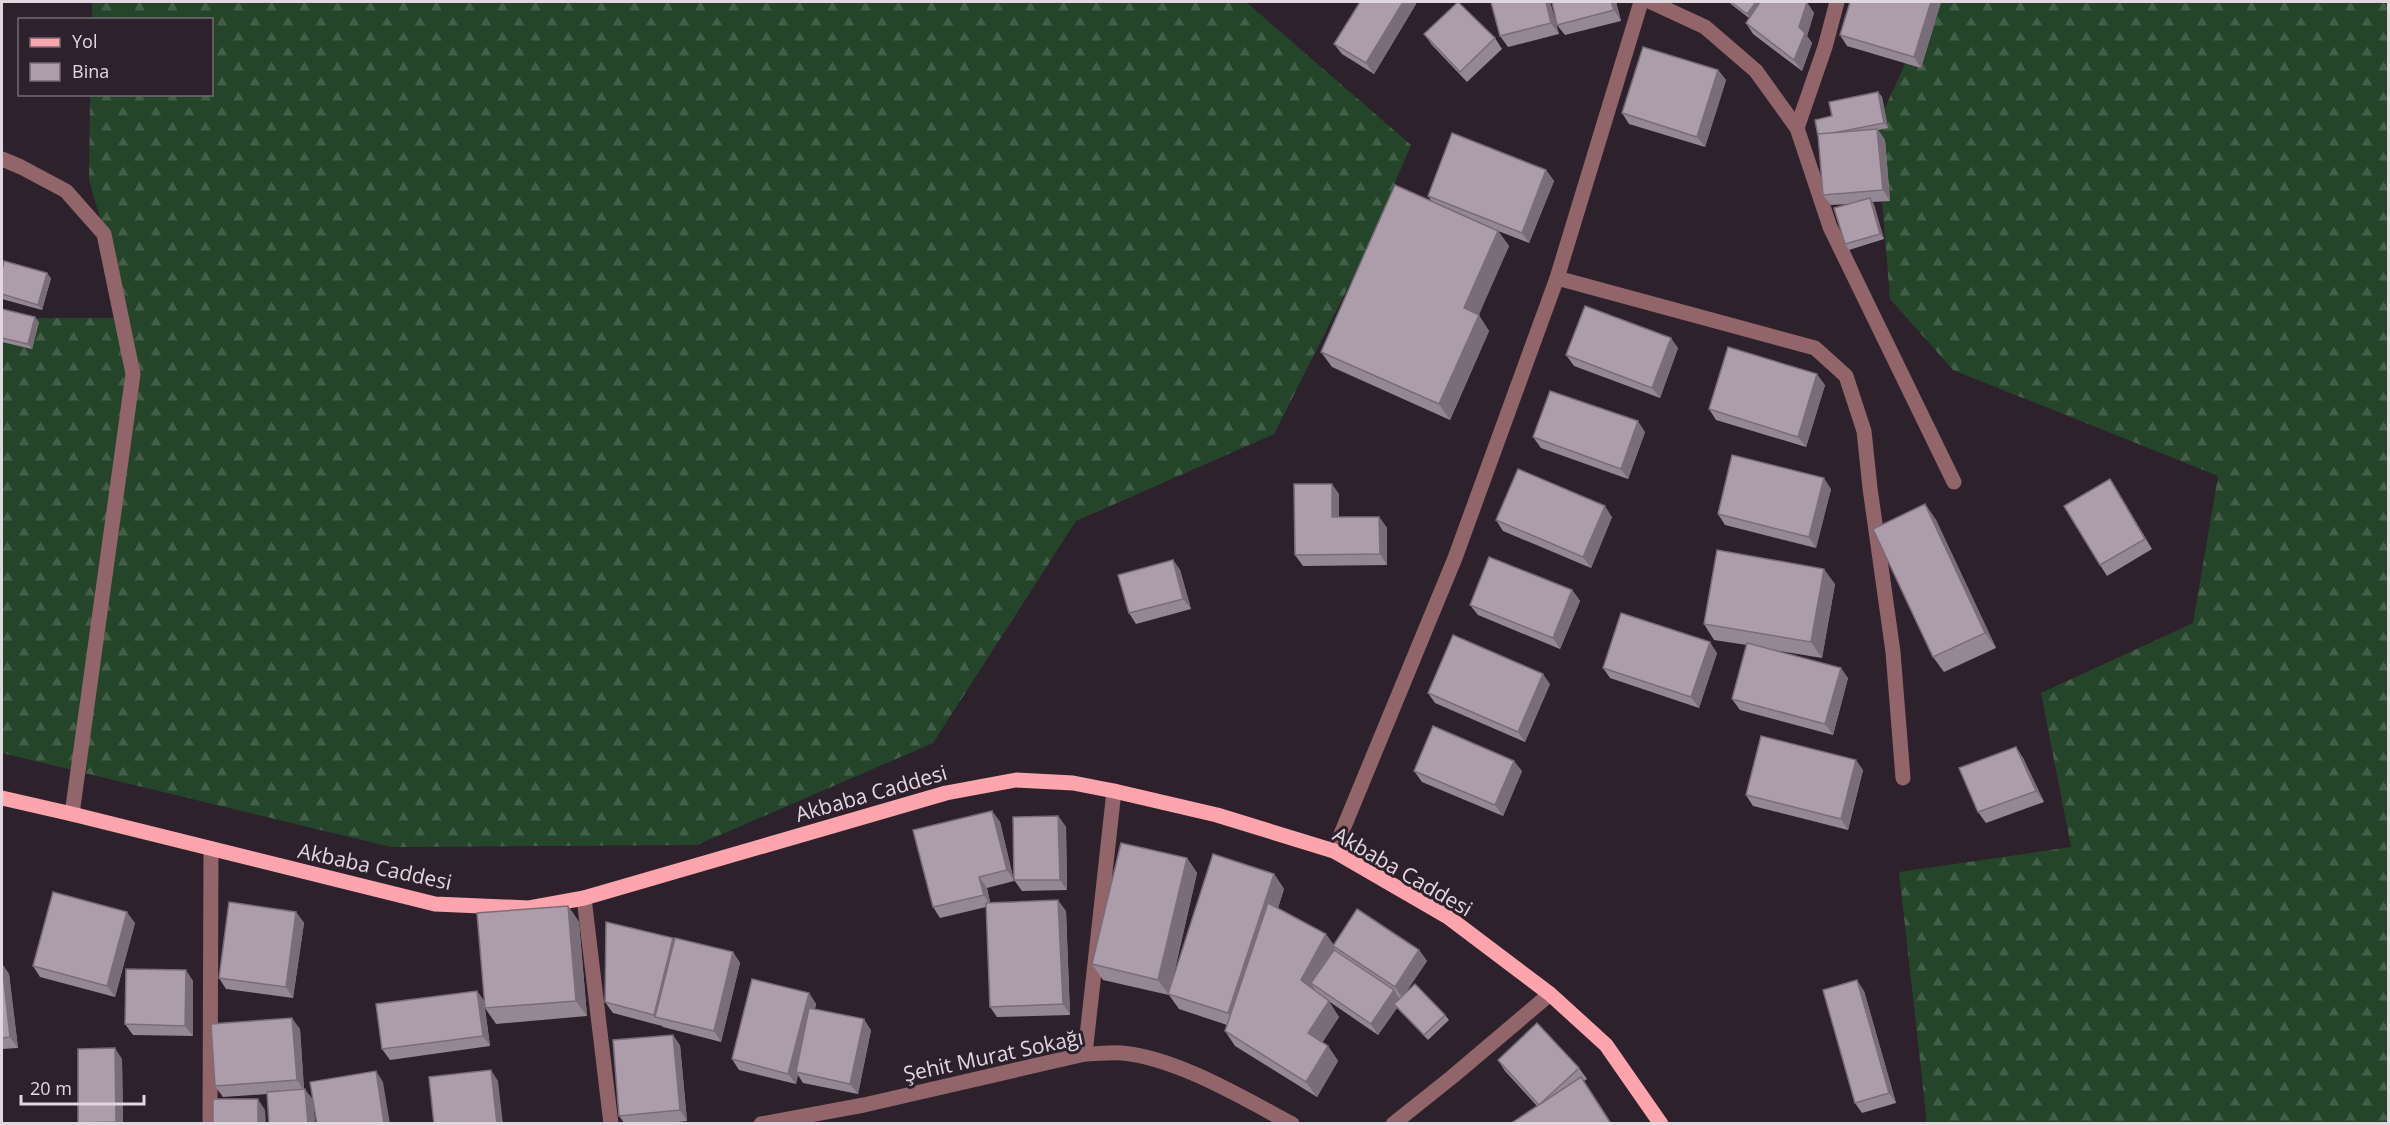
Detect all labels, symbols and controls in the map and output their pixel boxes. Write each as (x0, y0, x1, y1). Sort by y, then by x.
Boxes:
legend (18, 18, 213, 96)
text: Yol (72, 29, 97, 53)
text: Bina (72, 59, 109, 83)
street label: Akbaba Caddesi (792, 758, 950, 828)
street label: Akbaba Caddesi (1328, 820, 1478, 922)
street label: Akbaba Caddesi (296, 836, 454, 896)
street label: Şehit Murat Sokağı (901, 1022, 1085, 1088)
scale bar (21, 1068, 144, 1106)
text: 20 m (30, 1076, 72, 1100)

